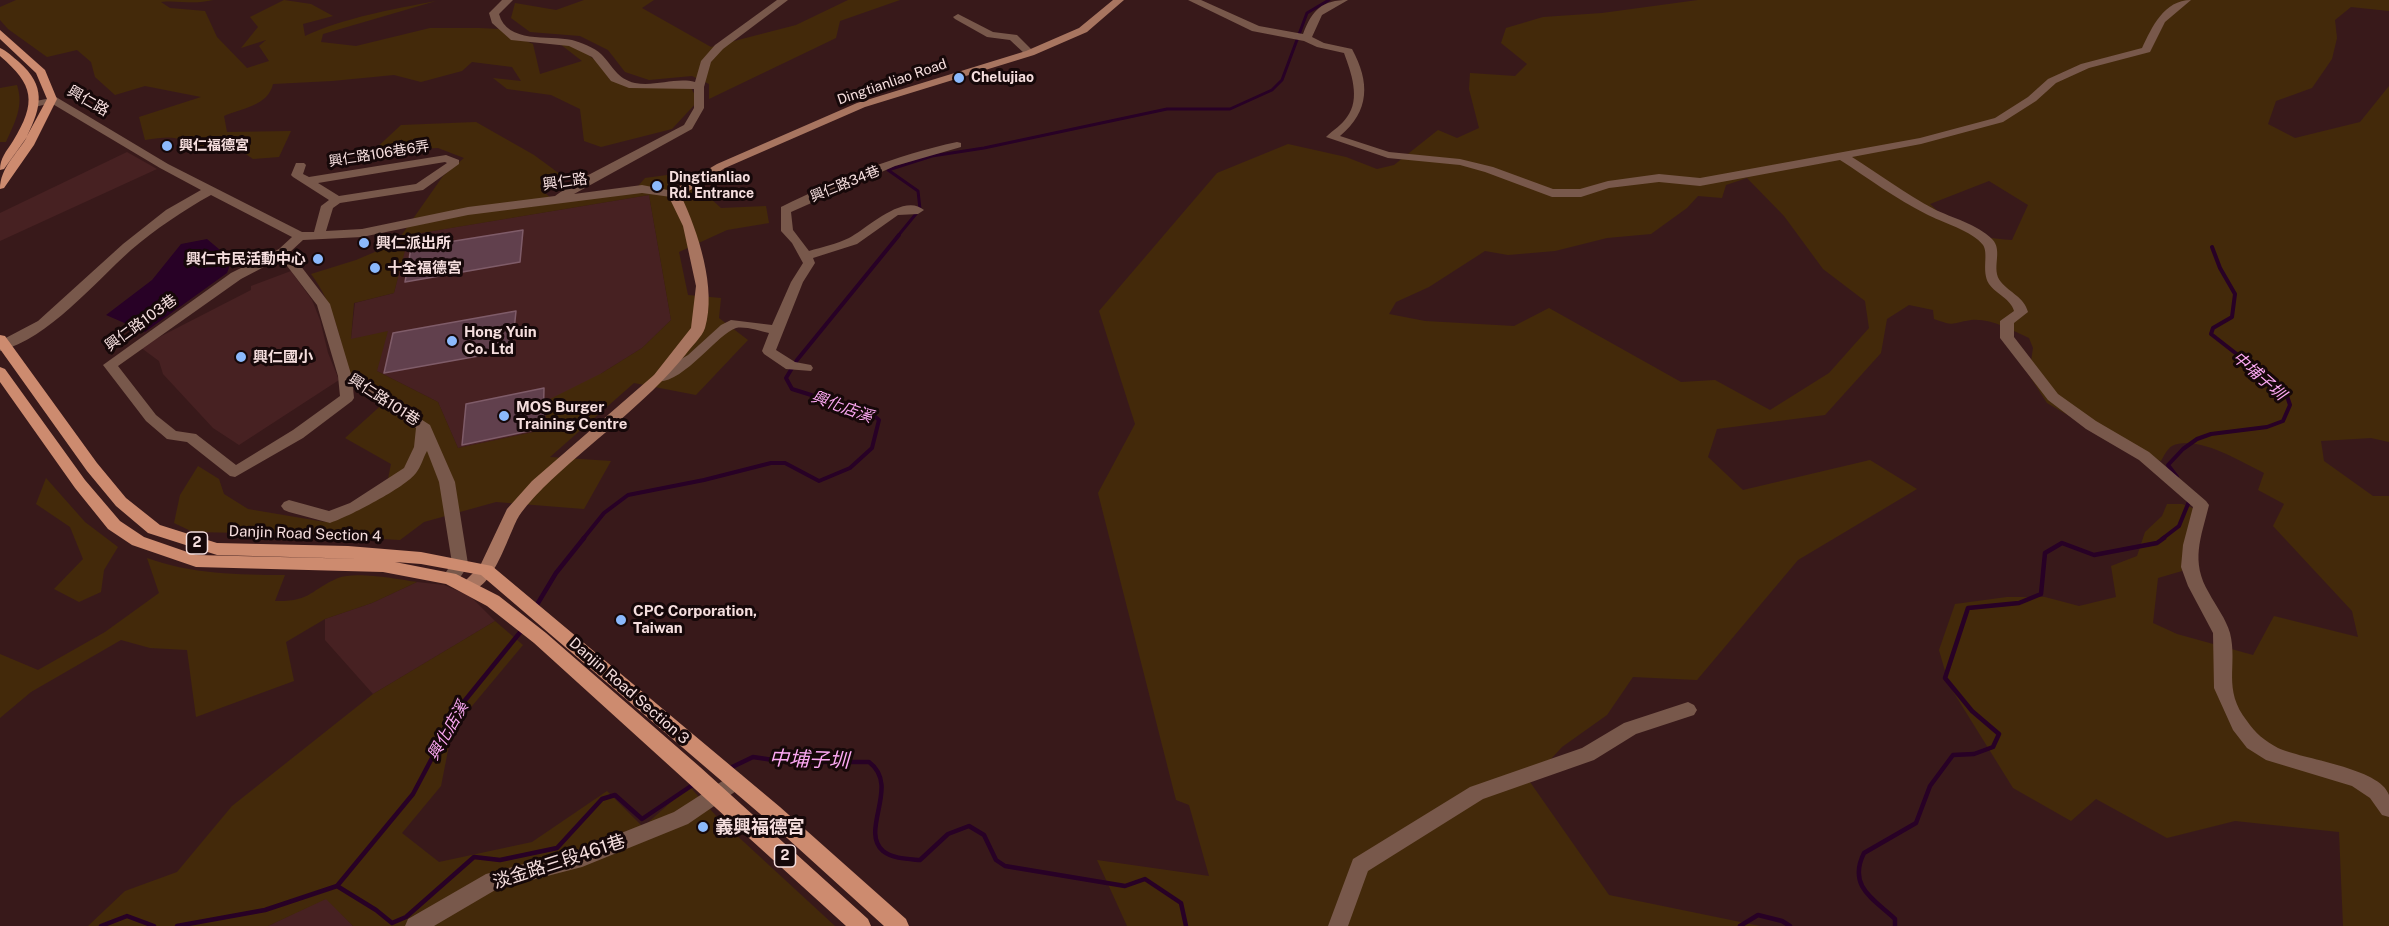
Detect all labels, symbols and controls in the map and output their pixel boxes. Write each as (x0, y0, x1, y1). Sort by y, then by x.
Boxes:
street label: Dingtianliao Road (835, 55, 949, 109)
place label: Chelujiao (971, 70, 1034, 86)
marker: Chelujiao (952, 71, 966, 85)
street label: 興仁路 (64, 82, 112, 120)
place label: 興仁福德宮 (179, 138, 249, 154)
street label: 興仁路106巷6弄 (328, 138, 430, 170)
marker: 興仁福德宮 (160, 139, 174, 153)
street label: 興仁路34巷 (808, 162, 882, 206)
street label: 興仁路 (541, 170, 589, 194)
place label: Dingtianliao Rd. Entrance (669, 170, 754, 202)
marker: Dingtianliao Rd. Entrance (650, 179, 664, 193)
place label: 興仁派出所 (376, 234, 451, 252)
marker: 興仁派出所 (357, 236, 371, 250)
place label: 興仁市民活動中心 (186, 250, 306, 268)
marker: 興仁市民活動中心 (311, 252, 325, 266)
place label: 十全福德宮 (387, 259, 462, 277)
marker: 十全福德宮 (368, 261, 382, 275)
street label: 興仁路103巷 (101, 291, 181, 355)
place label: Hong Yuin Co. Ltd (464, 323, 537, 358)
marker: Hong Yuin Co. Ltd (445, 334, 459, 348)
place label: 興仁國小 (253, 348, 313, 366)
water label: 中埔子圳 (2229, 348, 2289, 404)
marker: 興仁國小 (234, 350, 248, 364)
street label: 興仁路101巷 (345, 370, 423, 430)
water label: 興化店溪 (809, 387, 875, 427)
place label: MOS Burger Training Centre (516, 398, 627, 433)
marker: MOS Burger Training Centre (497, 409, 511, 423)
street label: Danjin Road Section 4 (228, 522, 382, 546)
road number: 2 (186, 532, 208, 554)
place label: CPC Corporation, Taiwan (633, 602, 757, 637)
marker: CPC Corporation, Taiwan (614, 613, 628, 627)
street label: Danjin Road Section 3 (565, 634, 693, 748)
water label: 興化店溪 (424, 698, 472, 764)
water label: 中埔子圳 (769, 747, 849, 773)
place label: 義興福德宮 (715, 816, 805, 838)
marker: 義興福德宮 (696, 820, 710, 834)
street label: 淡金路三段461巷 (490, 830, 628, 894)
road number: 2 (774, 845, 796, 867)

